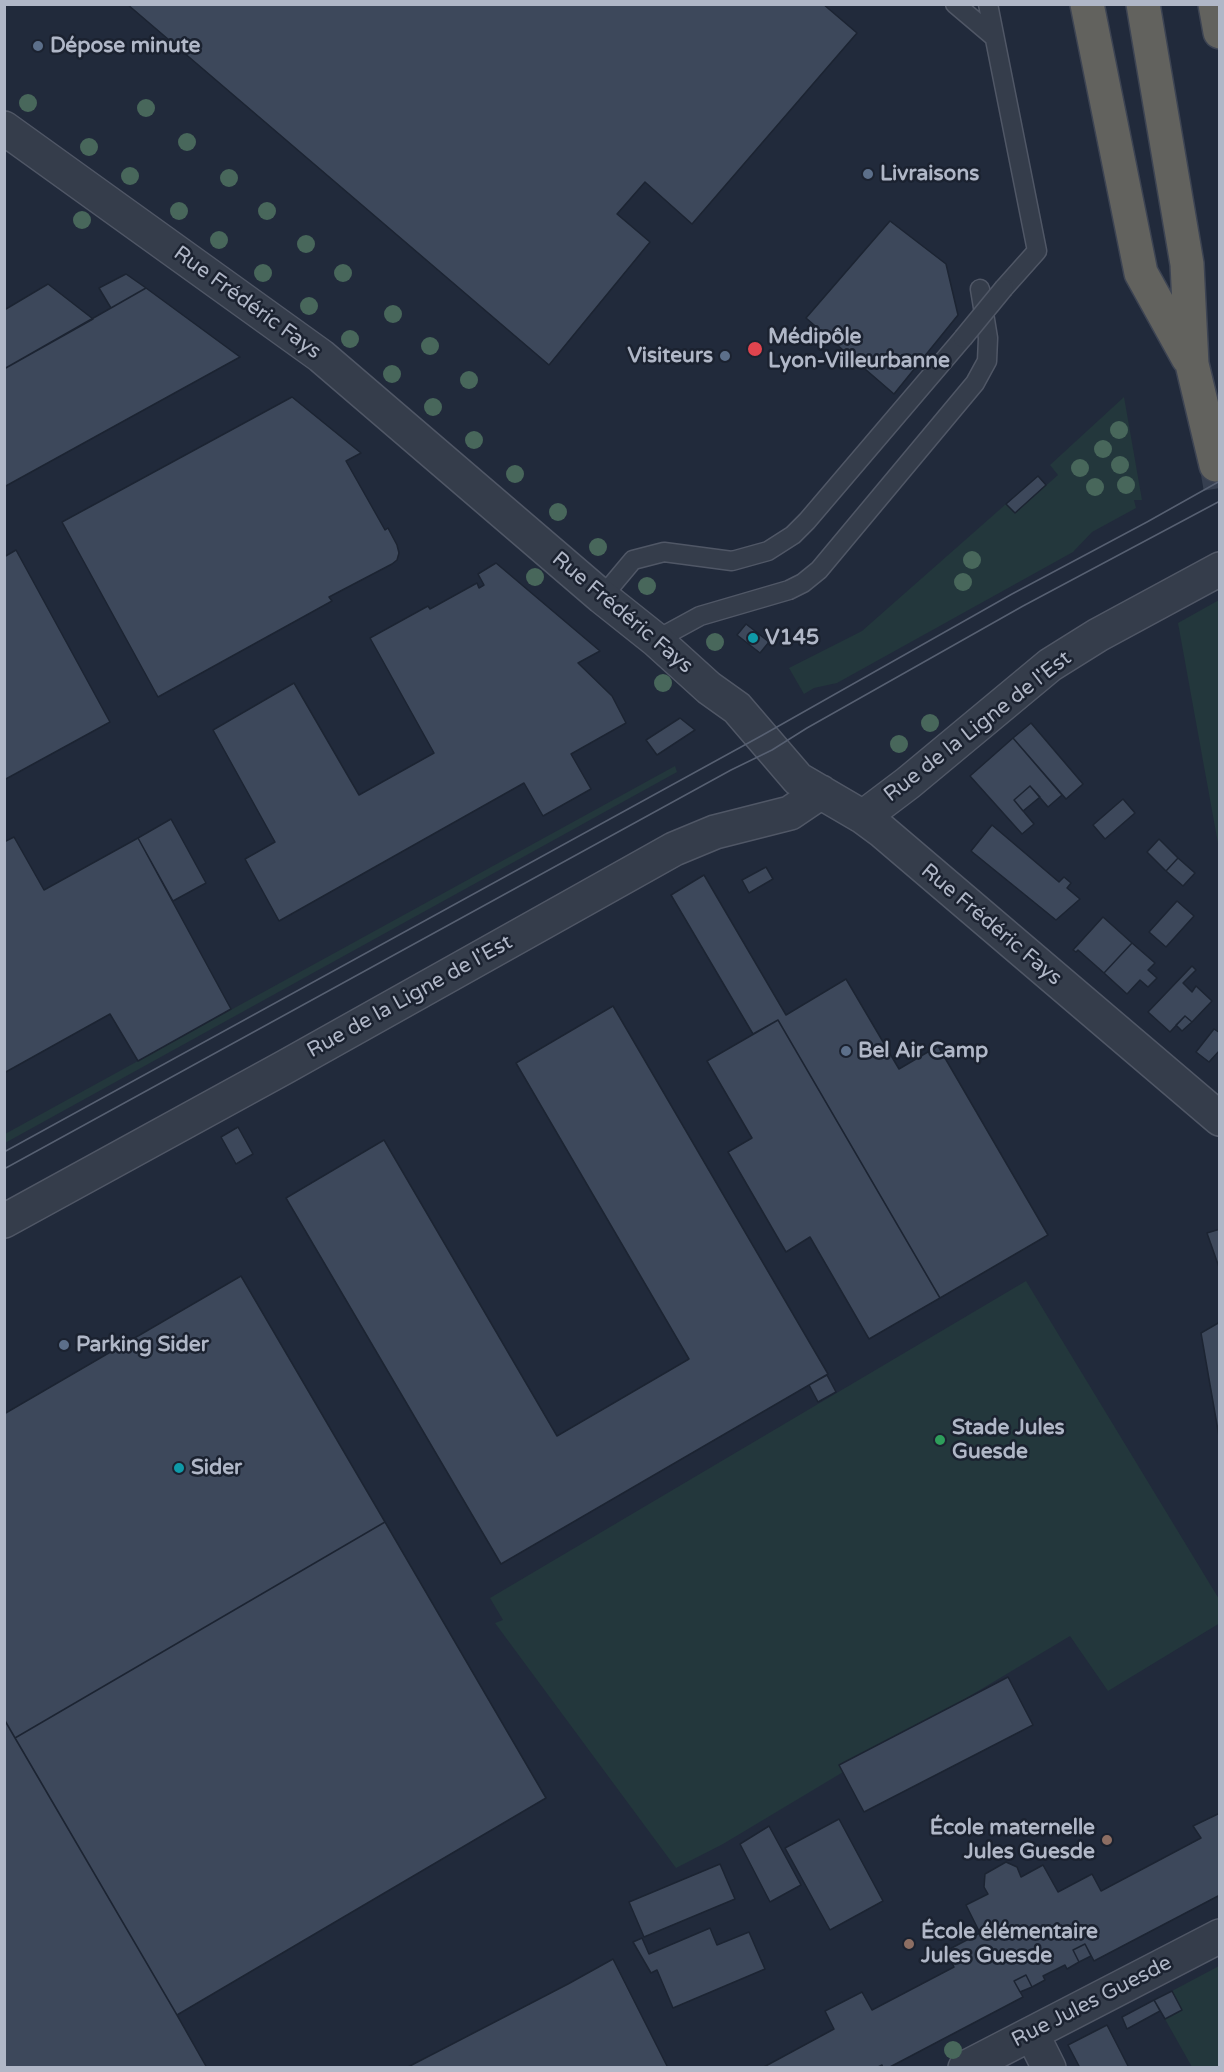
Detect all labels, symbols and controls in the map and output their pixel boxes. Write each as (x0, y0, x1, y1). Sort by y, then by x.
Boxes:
place label: Dépose minute (50, 33, 200, 59)
marker: Dépose minute (31, 39, 45, 53)
place label: Livraisons (880, 161, 979, 187)
marker: Livraisons (861, 167, 875, 181)
street label: Rue Frédéric Fays (168, 241, 326, 365)
place label: Médipôle Lyon-Villeurbanne (768, 324, 950, 374)
marker: Médipôle Lyon-Villeurbanne (746, 340, 764, 358)
place label: Visiteurs (627, 343, 713, 369)
marker: Visiteurs (718, 349, 732, 363)
street label: Rue Frédéric Fays (546, 547, 698, 679)
place label: V145 (765, 625, 819, 651)
marker: V145 (746, 631, 760, 645)
street label: Rue de la Ligne de l'Est (879, 646, 1077, 808)
street label: Rue Frédéric Fays (915, 859, 1067, 991)
street label: Rue de la Ligne de l'Est (303, 930, 517, 1064)
place label: Bel Air Camp (858, 1038, 988, 1064)
marker: Bel Air Camp (839, 1044, 853, 1058)
place label: Parking Sider (76, 1332, 209, 1358)
marker: Parking Sider (57, 1338, 71, 1352)
place label: Stade Jules Guesde (952, 1415, 1065, 1465)
marker: Stade Jules Guesde (933, 1433, 947, 1447)
place label: Sider (191, 1455, 242, 1481)
marker: Sider (172, 1461, 186, 1475)
place label: École maternelle Jules Guesde (930, 1815, 1095, 1865)
marker: École maternelle Jules Guesde (1100, 1833, 1114, 1847)
place label: École élémentaire Jules Guesde (921, 1919, 1098, 1969)
marker: École élémentaire Jules Guesde (902, 1937, 916, 1951)
street label: Rue Jules Guesde (1008, 1951, 1176, 2053)

